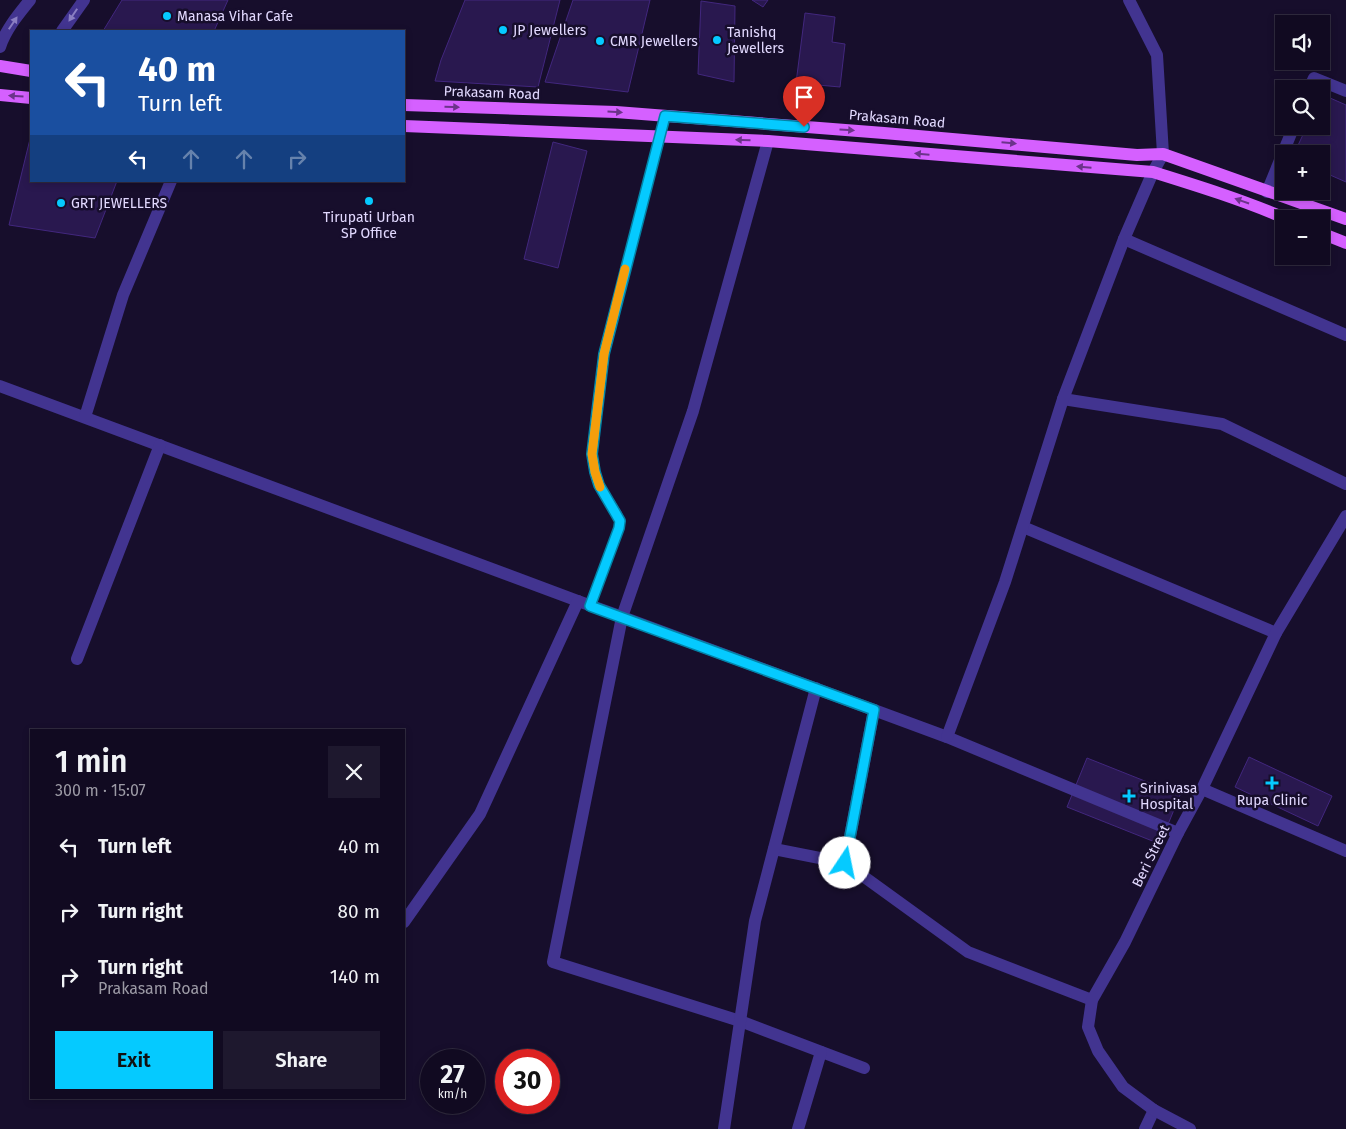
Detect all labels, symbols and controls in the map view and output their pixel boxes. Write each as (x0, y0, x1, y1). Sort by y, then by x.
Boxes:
place label: Manasa Vihar Cafe (177, 8, 293, 25)
one-way arrow (68, 9, 78, 22)
marker: Manasa Vihar Cafe (161, 10, 173, 22)
map controls (1275, 15, 1330, 265)
button: sound (1275, 15, 1330, 70)
one-way arrow (8, 16, 18, 29)
place label: JP Jewellers (513, 22, 587, 39)
marker: JP Jewellers (497, 24, 509, 36)
place label: Tanishq Jewellers (727, 24, 785, 57)
place label: CMR Jewellers (610, 33, 698, 50)
marker: Tanishq Jewellers (711, 34, 723, 46)
marker: CMR Jewellers (594, 35, 606, 47)
text: 40 m (138, 48, 216, 90)
icon: left (55, 50, 120, 115)
pin (783, 76, 825, 127)
button: search (1275, 80, 1330, 135)
street label: Prakasam Road (443, 83, 541, 103)
icon: arrive (790, 83, 818, 111)
text: Turn left (138, 90, 222, 117)
one-way arrow (7, 92, 23, 100)
one-way arrow (445, 103, 461, 111)
street label: Prakasam Road (848, 106, 946, 132)
one-way arrow (607, 109, 623, 117)
one-way arrow (839, 126, 855, 134)
one-way arrow (734, 136, 750, 144)
one-way arrow (1001, 140, 1017, 148)
icon: left (124, 145, 152, 173)
icon: ahead (177, 145, 205, 173)
icon: ahead (230, 145, 258, 173)
icon: right (283, 145, 311, 173)
button: + (1275, 145, 1330, 200)
one-way arrow (914, 149, 930, 157)
one-way arrow (1076, 162, 1092, 170)
place label: GRT JEWELLERS (71, 195, 168, 212)
marker: Tirupati Urban SP Office (363, 195, 375, 207)
marker: GRT JEWELLERS (55, 197, 67, 209)
one-way arrow (1234, 197, 1249, 204)
place label: Tirupati Urban SP Office (323, 209, 415, 242)
button: − (1275, 210, 1330, 265)
text: 1 min (55, 744, 127, 780)
button: close (328, 746, 380, 798)
marker: Rupa Clinic (1265, 776, 1279, 790)
place label: Srinivasa Hospital (1140, 780, 1197, 813)
text: 300 m · 15:07 (55, 781, 146, 800)
marker: Srinivasa Hospital (1122, 789, 1136, 803)
place label: Rupa Clinic (1237, 792, 1308, 809)
street label: Beri Street (1129, 821, 1174, 890)
icon: left (55, 833, 83, 861)
text: Turn left (98, 835, 172, 858)
text: 40 m (338, 835, 380, 858)
position arrow (818, 836, 870, 888)
icon: right (55, 898, 83, 926)
text: Turn right (98, 900, 183, 923)
text: 80 m (338, 900, 380, 923)
text: Turn right (98, 956, 183, 979)
icon: right (55, 963, 83, 991)
text: 140 m (330, 965, 380, 988)
text: Prakasam Road (98, 979, 209, 998)
button: Exit (55, 1031, 213, 1089)
button: Share (223, 1031, 380, 1089)
speed limit sign: 30 (495, 1049, 560, 1114)
text: 27 (440, 1060, 465, 1090)
text: km/h (438, 1087, 467, 1101)

